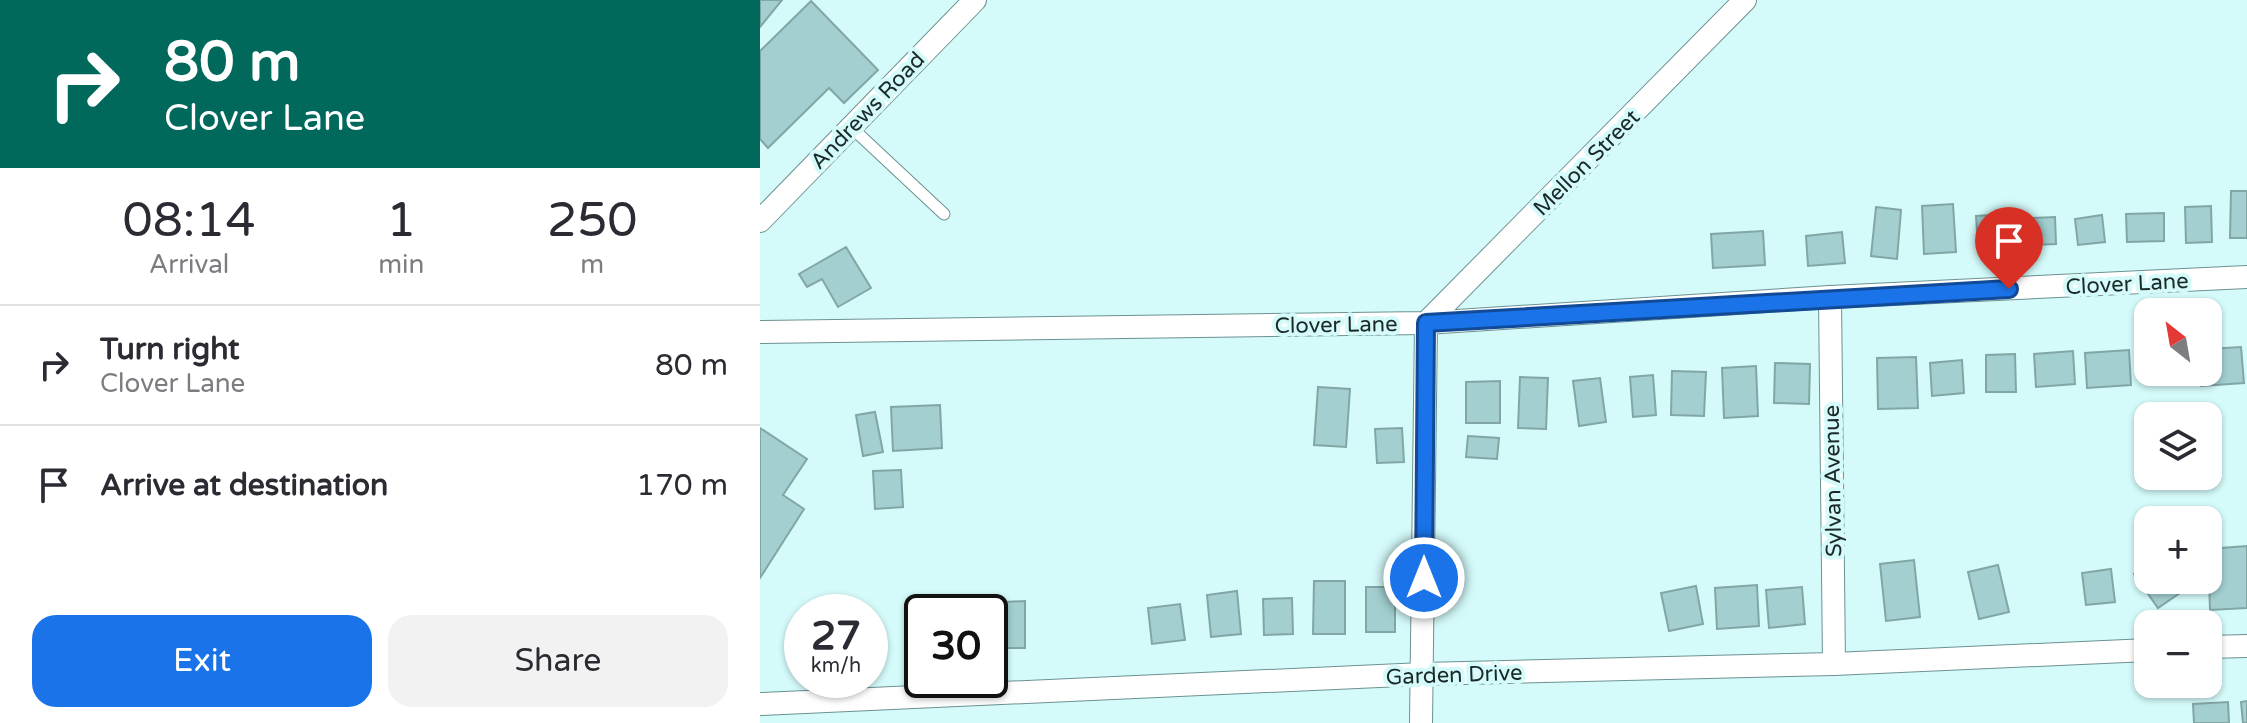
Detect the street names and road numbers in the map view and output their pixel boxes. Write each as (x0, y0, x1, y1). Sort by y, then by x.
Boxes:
street label: Andrews Road (805, 47, 930, 175)
street label: Mellon Street (1528, 104, 1645, 221)
street label: Clover Lane (2065, 268, 2189, 300)
street label: Clover Lane (1274, 311, 1398, 339)
street label: Sylvan Avenue (1819, 405, 1847, 557)
street label: Garden Drive (1385, 660, 1523, 690)

